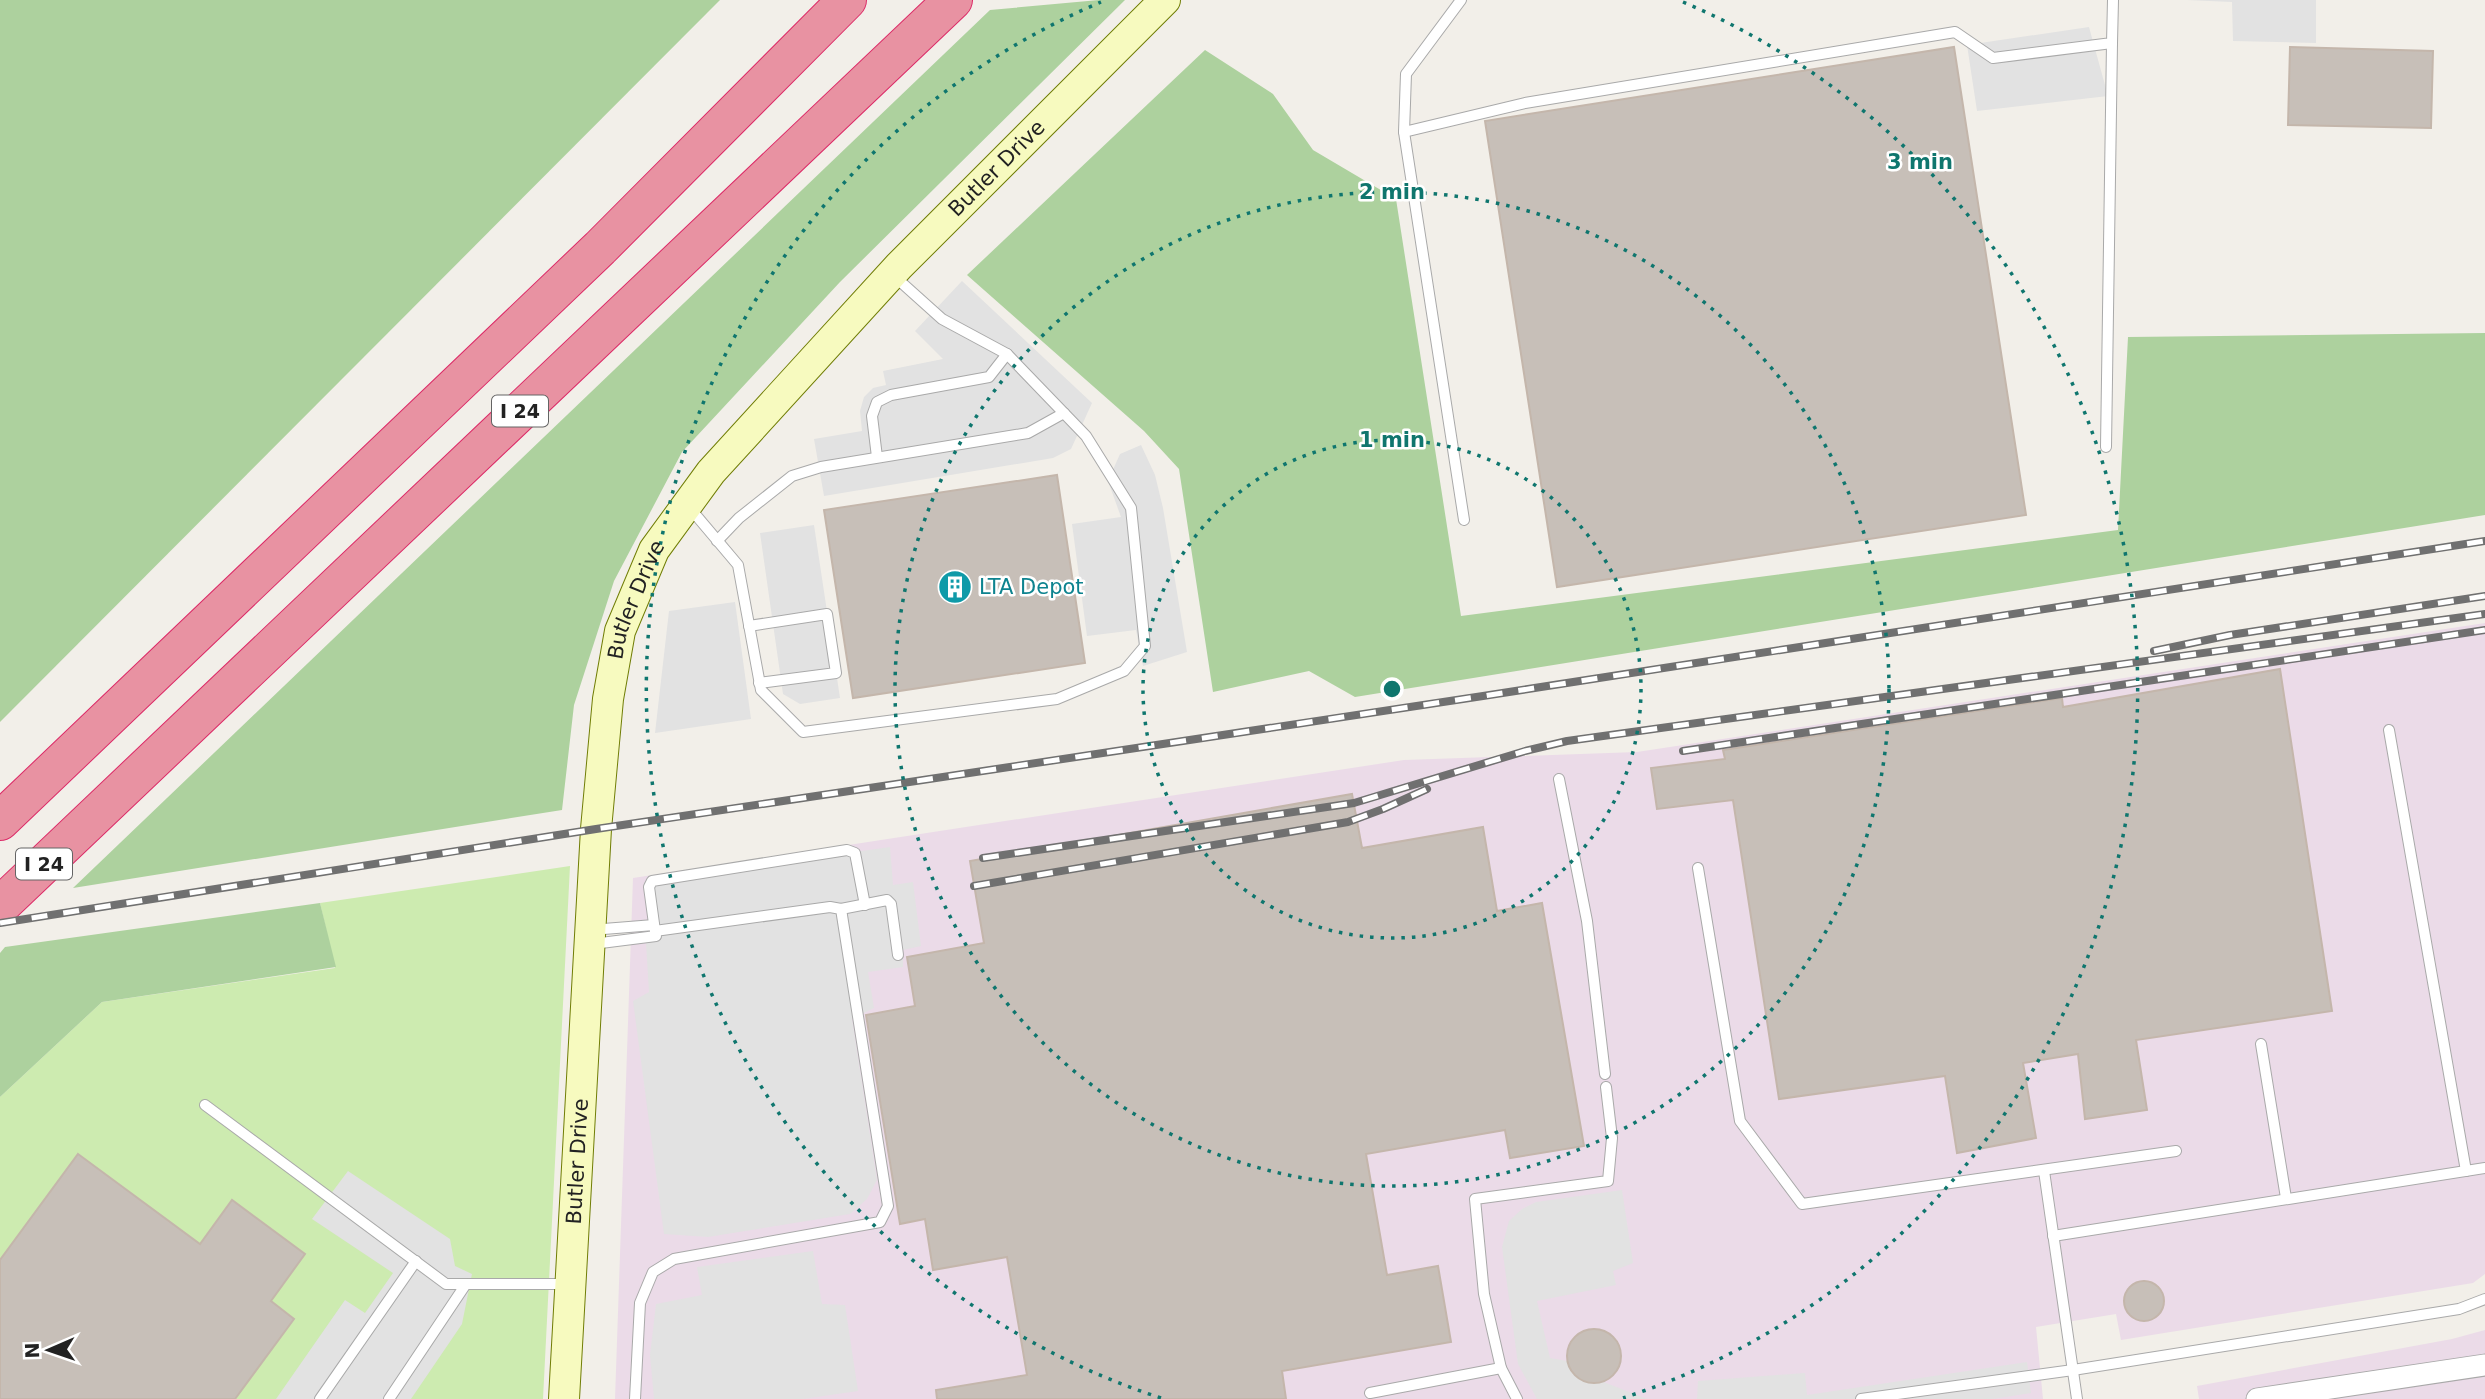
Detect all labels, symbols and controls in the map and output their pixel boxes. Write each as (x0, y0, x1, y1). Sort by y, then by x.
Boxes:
street label: Butler Drive (944, 115, 1050, 221)
text: 3 min (1887, 150, 1953, 174)
text: 2 min (1359, 180, 1425, 204)
road number: I 24 (492, 396, 548, 426)
text: 1 min (1359, 428, 1425, 452)
street label: Butler Drive (603, 535, 669, 661)
building icon: LTA Depot (936, 568, 974, 606)
place label: LTA Depot (979, 575, 1084, 599)
centre of rings (1380, 677, 1404, 701)
road number: I 24 (16, 848, 72, 880)
street label: Butler Drive (562, 1098, 593, 1225)
north arrow (14, 1315, 84, 1385)
text: N (21, 1342, 43, 1359)

